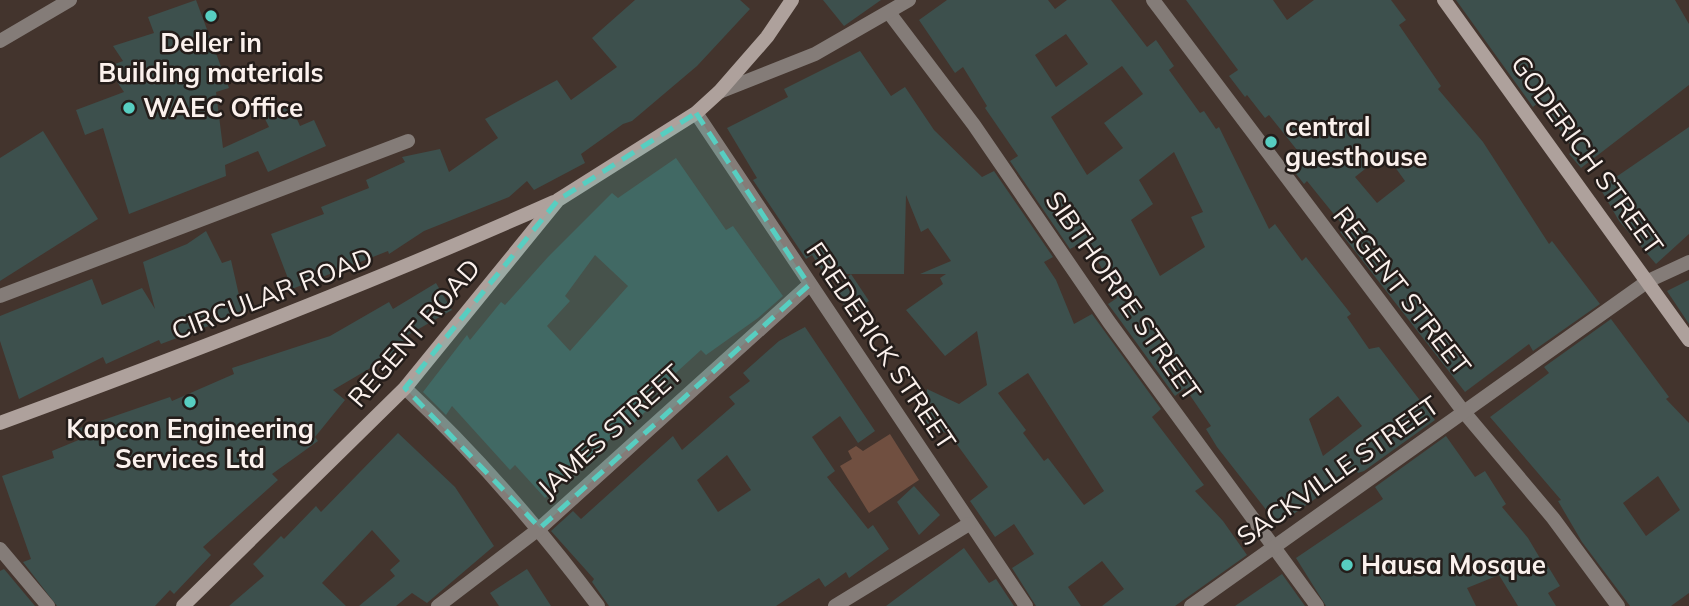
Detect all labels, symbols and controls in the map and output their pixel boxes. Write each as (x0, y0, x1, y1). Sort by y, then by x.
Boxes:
marker: Deller in Building materials (203, 8, 219, 24)
place label: Deller in Building materials (98, 26, 324, 89)
street label: GODERICH STREET (1504, 49, 1671, 261)
place label: WAEC Office (143, 91, 303, 124)
marker: WAEC Office (121, 100, 137, 116)
place label: central guesthouse (1285, 110, 1428, 173)
marker: central guesthouse (1263, 134, 1279, 150)
street label: SIBTHORPE STREET (1039, 184, 1208, 407)
street label: REGENT STREET (1326, 200, 1479, 382)
street label: FREDERICK STREET (800, 235, 963, 456)
street label: CIRCULAR ROAD (167, 240, 377, 347)
street label: REGENT ROAD (340, 252, 487, 414)
street label: JAMES STREET (530, 357, 689, 504)
street label: SACKVILLE STREET (1230, 388, 1446, 553)
marker: Kapcon Engineering Services Ltd (182, 394, 198, 410)
place label: Kapcon Engineering Services Ltd (66, 412, 314, 475)
place label: Hausa Mosque (1361, 548, 1546, 581)
marker: Hausa Mosque (1339, 557, 1355, 573)

